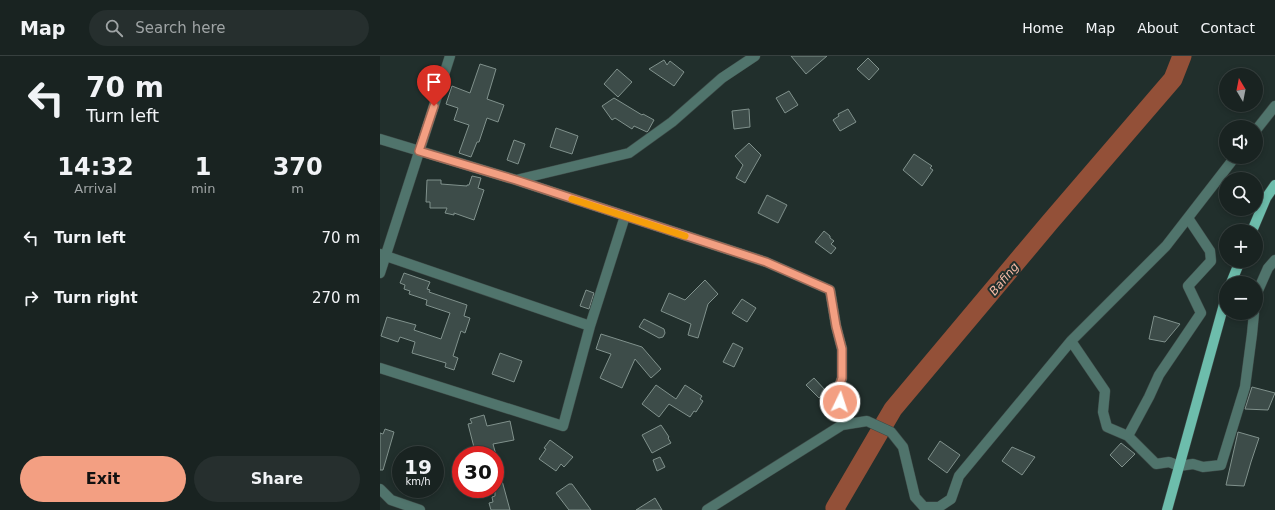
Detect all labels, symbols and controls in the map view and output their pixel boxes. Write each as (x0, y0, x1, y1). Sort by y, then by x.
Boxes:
search box (89, 10, 369, 46)
text: Map (20, 17, 65, 39)
icon: search (103, 17, 125, 39)
text: Search here (135, 19, 225, 37)
text: Home (1022, 20, 1064, 36)
text: Map (1086, 20, 1115, 36)
text: About (1137, 20, 1179, 36)
text: Contact (1201, 20, 1255, 36)
pin (417, 65, 451, 106)
north arrow (1219, 68, 1263, 112)
map controls (1219, 68, 1263, 320)
text: 70 m (86, 71, 164, 104)
icon: arrive (423, 71, 445, 93)
icon: left (20, 72, 72, 124)
text: Turn left (86, 105, 159, 126)
button: sound (1219, 120, 1263, 164)
text: 14:32 (57, 153, 134, 181)
text: 1 (195, 153, 211, 181)
text: 370 (273, 153, 323, 181)
button: search (1219, 172, 1263, 216)
text: Arrival (74, 181, 117, 196)
text: min (191, 181, 215, 196)
text: m (291, 181, 304, 196)
button: + (1219, 224, 1263, 268)
icon: left (20, 227, 42, 249)
text: Turn left (54, 229, 126, 247)
text: 70 m (322, 229, 360, 247)
water label: Bafing (986, 259, 1022, 298)
button: − (1219, 276, 1263, 320)
icon: right (20, 287, 42, 309)
text: Turn right (54, 289, 138, 307)
text: 270 m (312, 289, 360, 307)
position arrow (819, 381, 861, 423)
speed limit sign: 30 (452, 446, 504, 498)
text: 19 (404, 455, 432, 479)
button: Exit (20, 456, 186, 502)
button: Share (194, 456, 360, 502)
text: km/h (405, 476, 431, 487)

